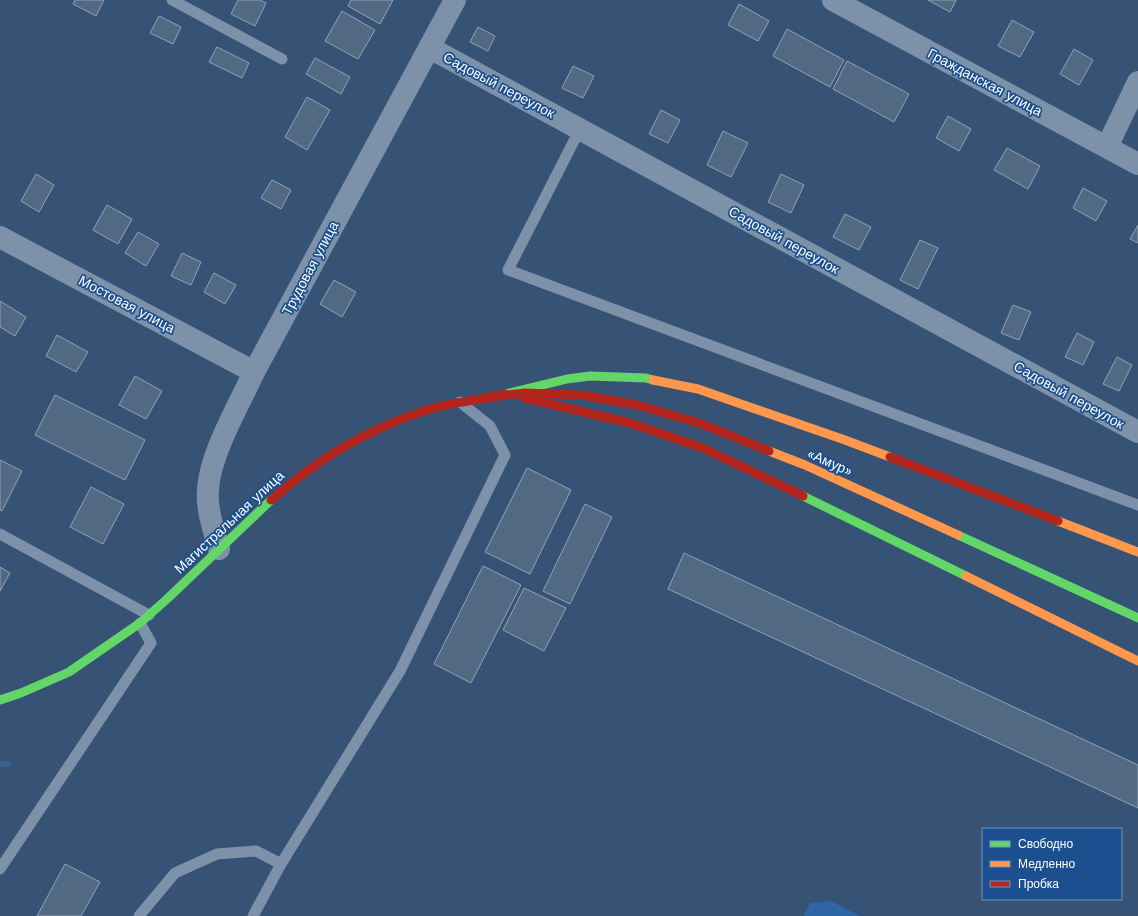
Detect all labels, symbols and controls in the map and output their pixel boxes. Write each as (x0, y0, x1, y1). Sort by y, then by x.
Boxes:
street label: Гражданская улица (925, 45, 1045, 119)
street label: Садовый переулок (441, 49, 558, 122)
street label: Садовый переулок (726, 203, 843, 277)
street label: Трудовая улица (279, 218, 342, 318)
street label: Мостовая улица (76, 272, 178, 336)
street label: Садовый переулок (1011, 358, 1128, 432)
street label: «Амур» (805, 445, 855, 479)
street label: Магистральная улица (171, 467, 287, 577)
legend (982, 828, 1122, 900)
text: Свободно (1018, 837, 1073, 851)
text: Медленно (1018, 857, 1075, 871)
text: Пробка (1018, 877, 1059, 891)

